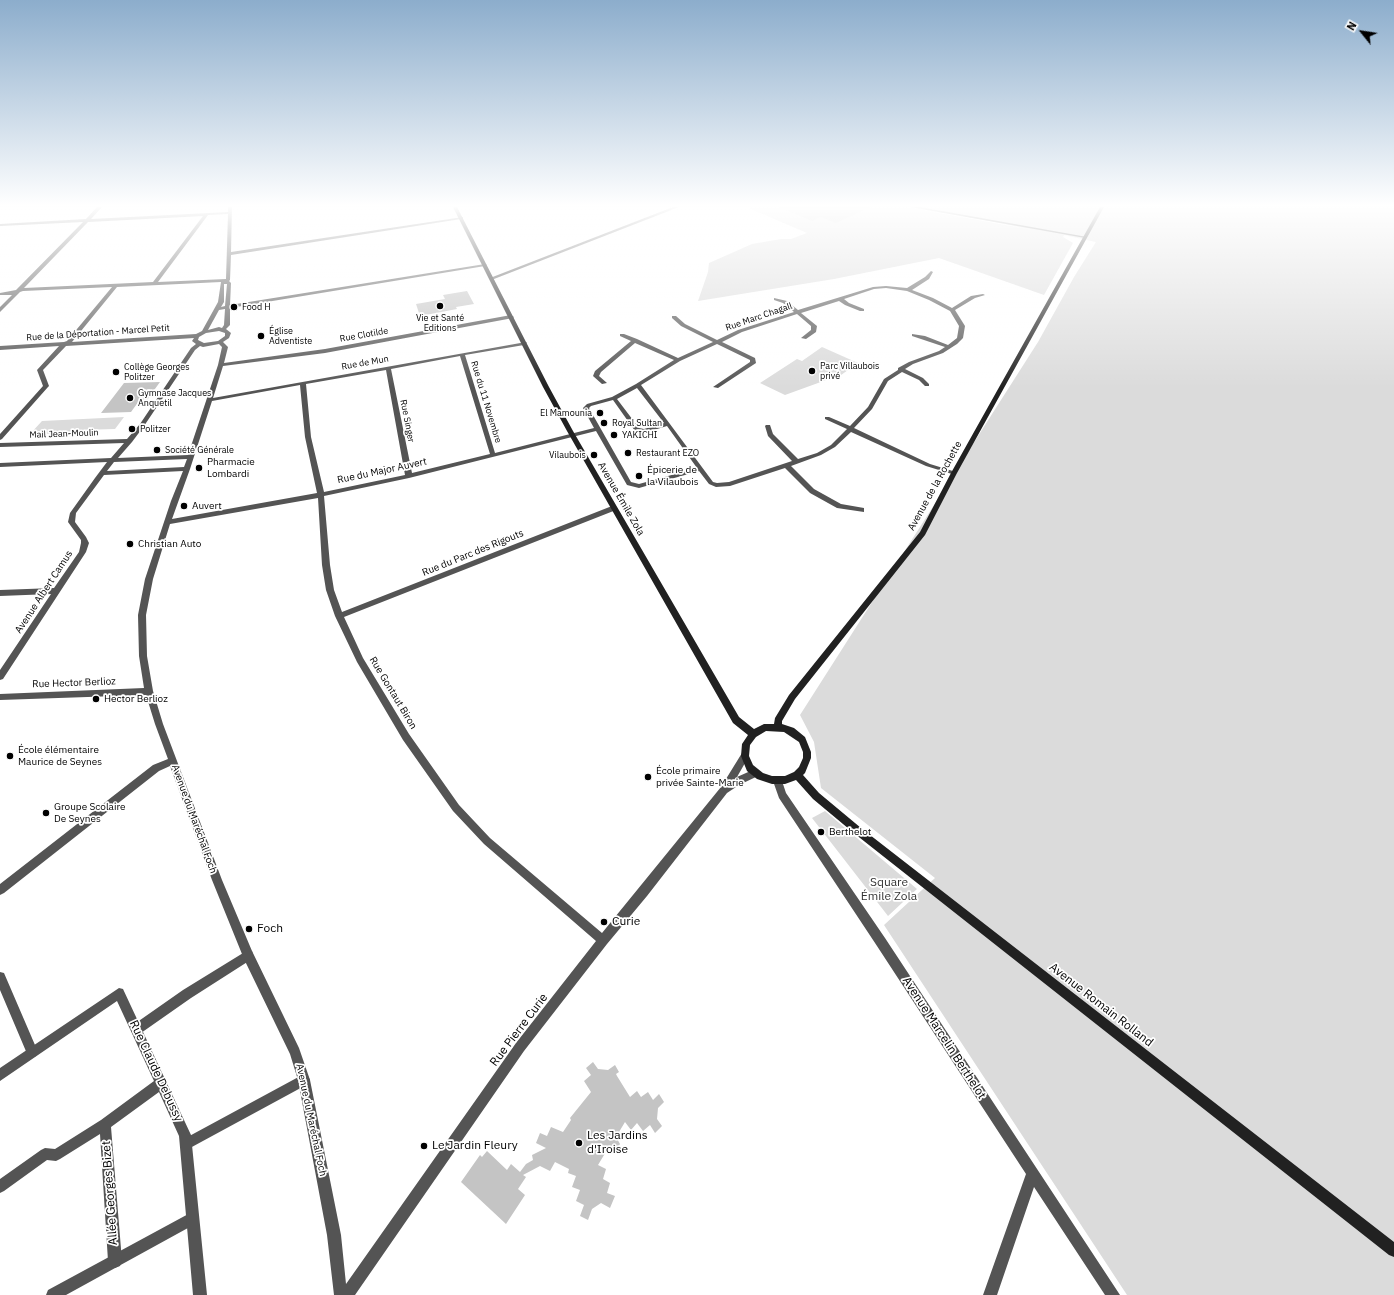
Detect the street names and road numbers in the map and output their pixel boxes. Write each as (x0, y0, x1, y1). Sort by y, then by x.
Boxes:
street label: Rue Marc Chagall (724, 301, 794, 333)
street label: Rue de la Déportation - Marcel Petit (26, 323, 170, 343)
street label: Rue Clotilde (339, 325, 389, 345)
street label: Rue de Mun (341, 354, 389, 372)
street label: Rue du 11 Novembre (468, 360, 504, 444)
street label: Rue Singer (398, 399, 416, 443)
street label: Mail Jean-Moulin (29, 427, 99, 441)
street label: Avenue de la Rochette (905, 439, 965, 533)
street label: Rue du Major Auvert (336, 456, 428, 486)
street label: Avenue Émile Zola (595, 460, 647, 538)
street label: Rue du Parc des Rigouts (421, 527, 525, 579)
street label: Avenue Albert Camus (13, 548, 75, 636)
street label: Rue Gontaut Biron (367, 655, 419, 731)
street label: Rue Hector Berlioz (32, 676, 116, 690)
street label: Avenue du Maréchal Foch (169, 763, 219, 875)
street label: Avenue Romain Rolland (1046, 960, 1156, 1050)
street label: Avenue Marcelin Berthelot (899, 974, 989, 1102)
street label: Rue Pierre Curie (487, 991, 551, 1069)
street label: Rue Claude Debussy (126, 1018, 186, 1124)
street label: Avenue du Maréchal Foch (293, 1063, 329, 1177)
street label: Allée Georges Bizet (99, 1140, 121, 1246)

